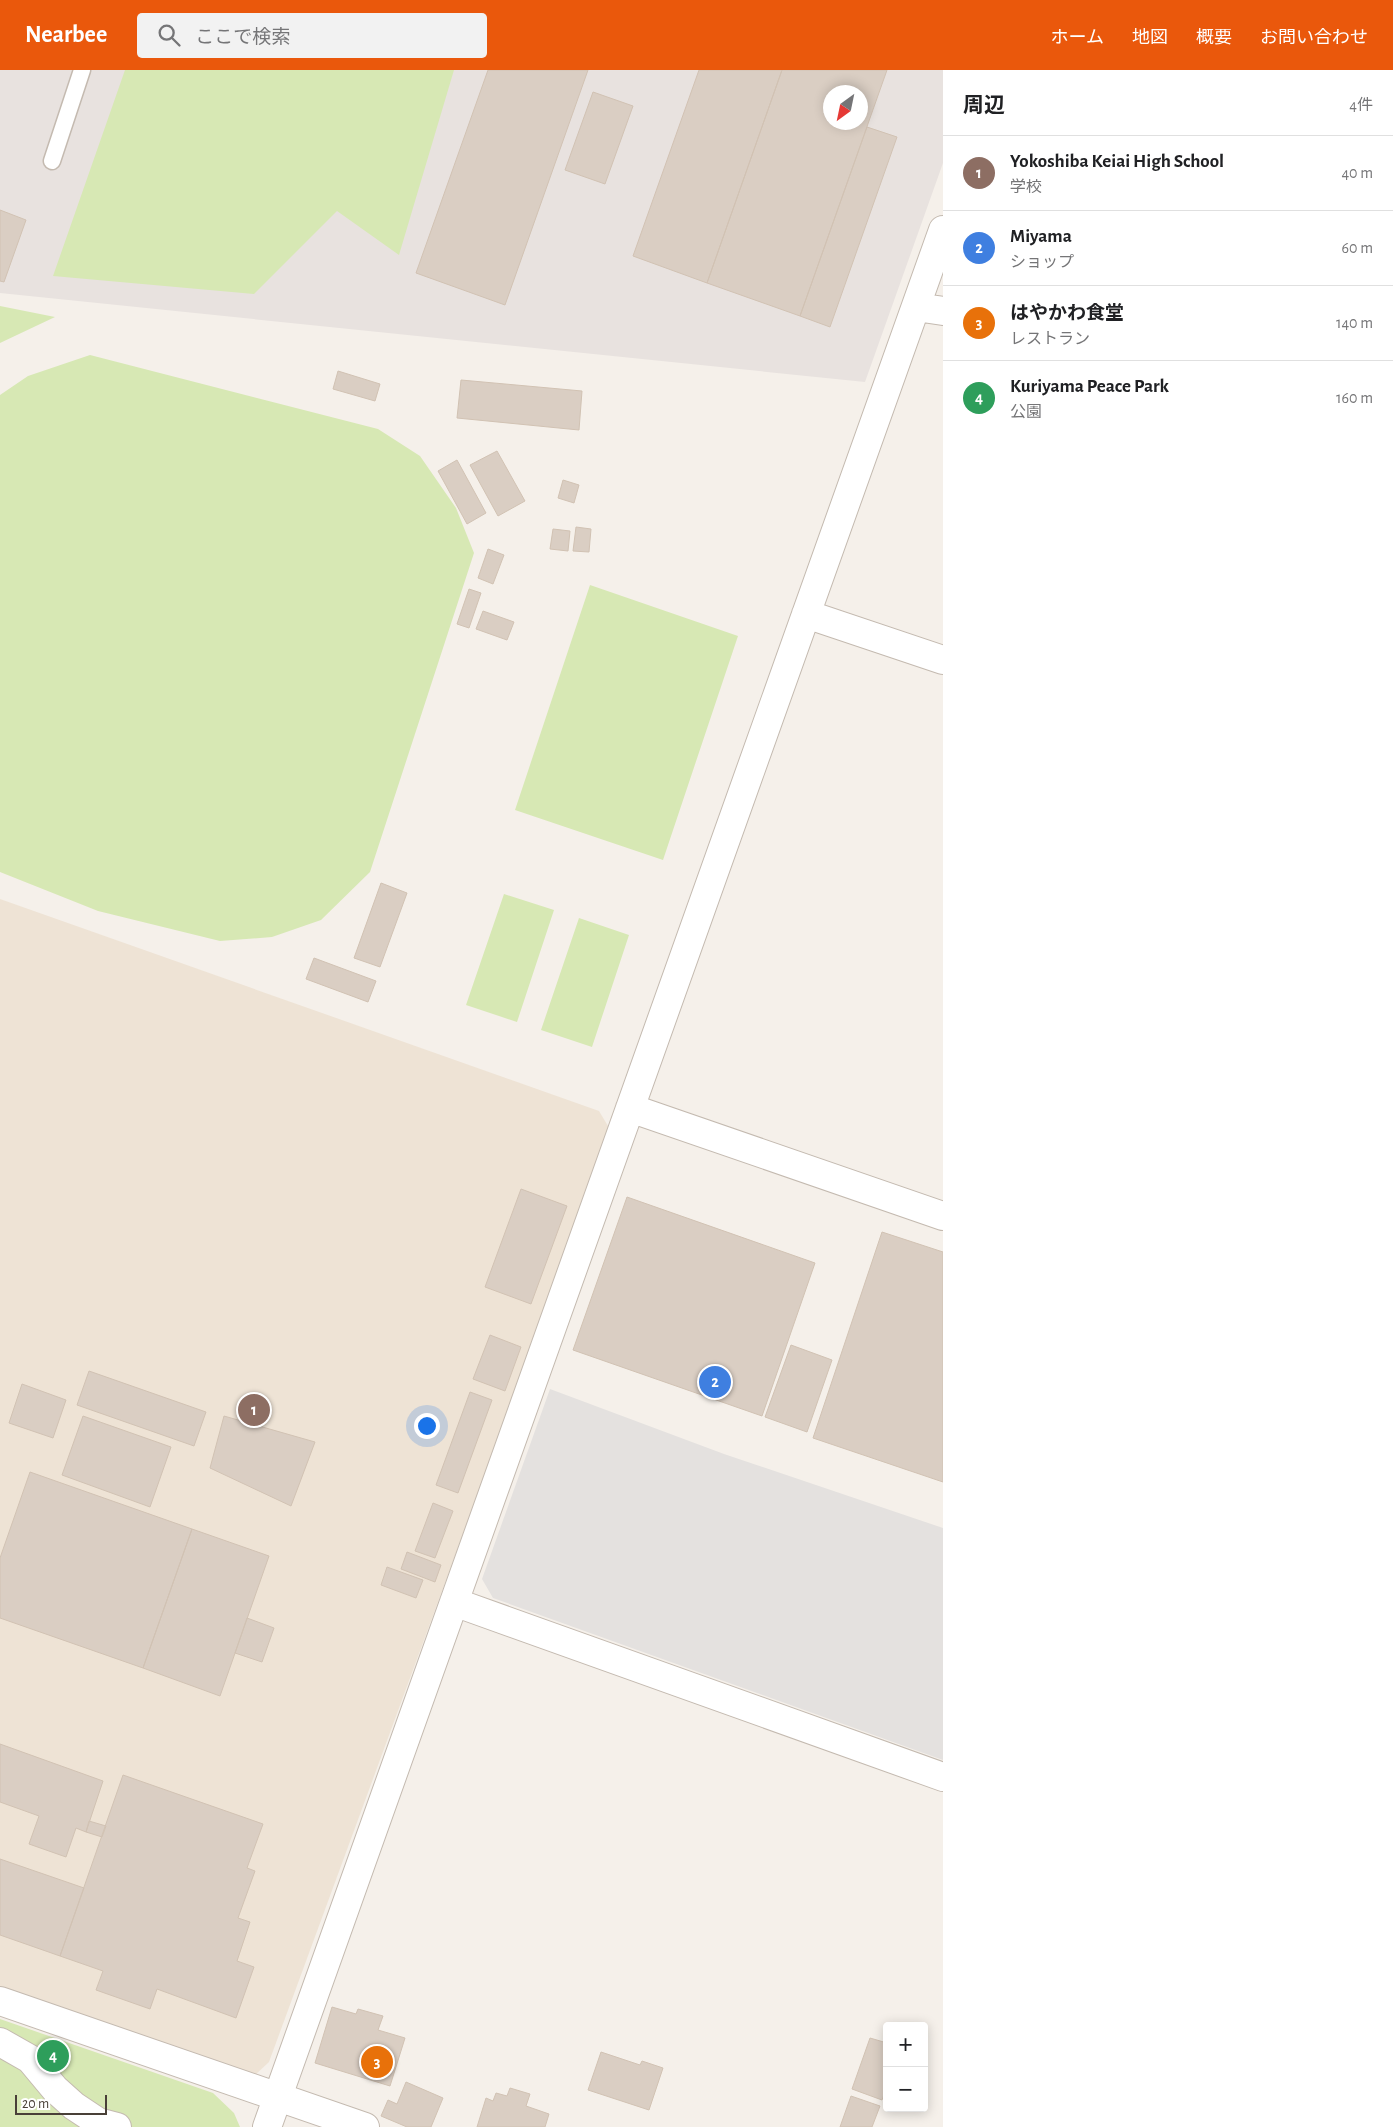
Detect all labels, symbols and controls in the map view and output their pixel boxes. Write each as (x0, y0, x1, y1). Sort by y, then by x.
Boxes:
search box (137, 13, 487, 58)
icon: search (155, 21, 183, 49)
text: Nearbee (25, 23, 107, 47)
text: ここで検索 (195, 28, 290, 47)
text: ホーム (1051, 29, 1104, 47)
text: 地図 (1132, 29, 1168, 47)
text: 概要 (1196, 29, 1232, 47)
text: お問い合わせ (1260, 29, 1368, 47)
north arrow (823, 85, 868, 130)
text: 周辺 (963, 95, 1005, 116)
text: 4件 (1349, 97, 1373, 113)
text: Yokoshiba Keiai High School (1010, 152, 1224, 171)
text: 1 (976, 165, 982, 181)
text: 40 m (1341, 165, 1373, 181)
text: 学校 (1010, 179, 1042, 195)
text: Miyama (1010, 227, 1072, 246)
text: 2 (975, 240, 983, 256)
text: 60 m (1342, 240, 1373, 256)
text: ショップ (1010, 254, 1074, 270)
text: はやかわ食堂 (1010, 304, 1124, 323)
text: 3 (976, 315, 982, 331)
text: 140 m (1336, 315, 1373, 331)
text: レストラン (1010, 331, 1090, 347)
text: Kuriyama Peace Park (1010, 377, 1169, 396)
text: 4 (975, 390, 983, 406)
text: 160 m (1336, 390, 1373, 406)
text: 公園 (1010, 404, 1042, 420)
pin: 2 (699, 1363, 731, 1401)
pin: 1 (238, 1391, 270, 1429)
your location (414, 1413, 440, 1439)
map controls (883, 2022, 928, 2112)
button: + (883, 2022, 928, 2067)
pin: 4 (37, 2037, 69, 2075)
pin: 3 (361, 2043, 393, 2081)
button: − (883, 2067, 928, 2112)
scale bar (15, 2092, 108, 2115)
text: 20 m (22, 2097, 49, 2111)

